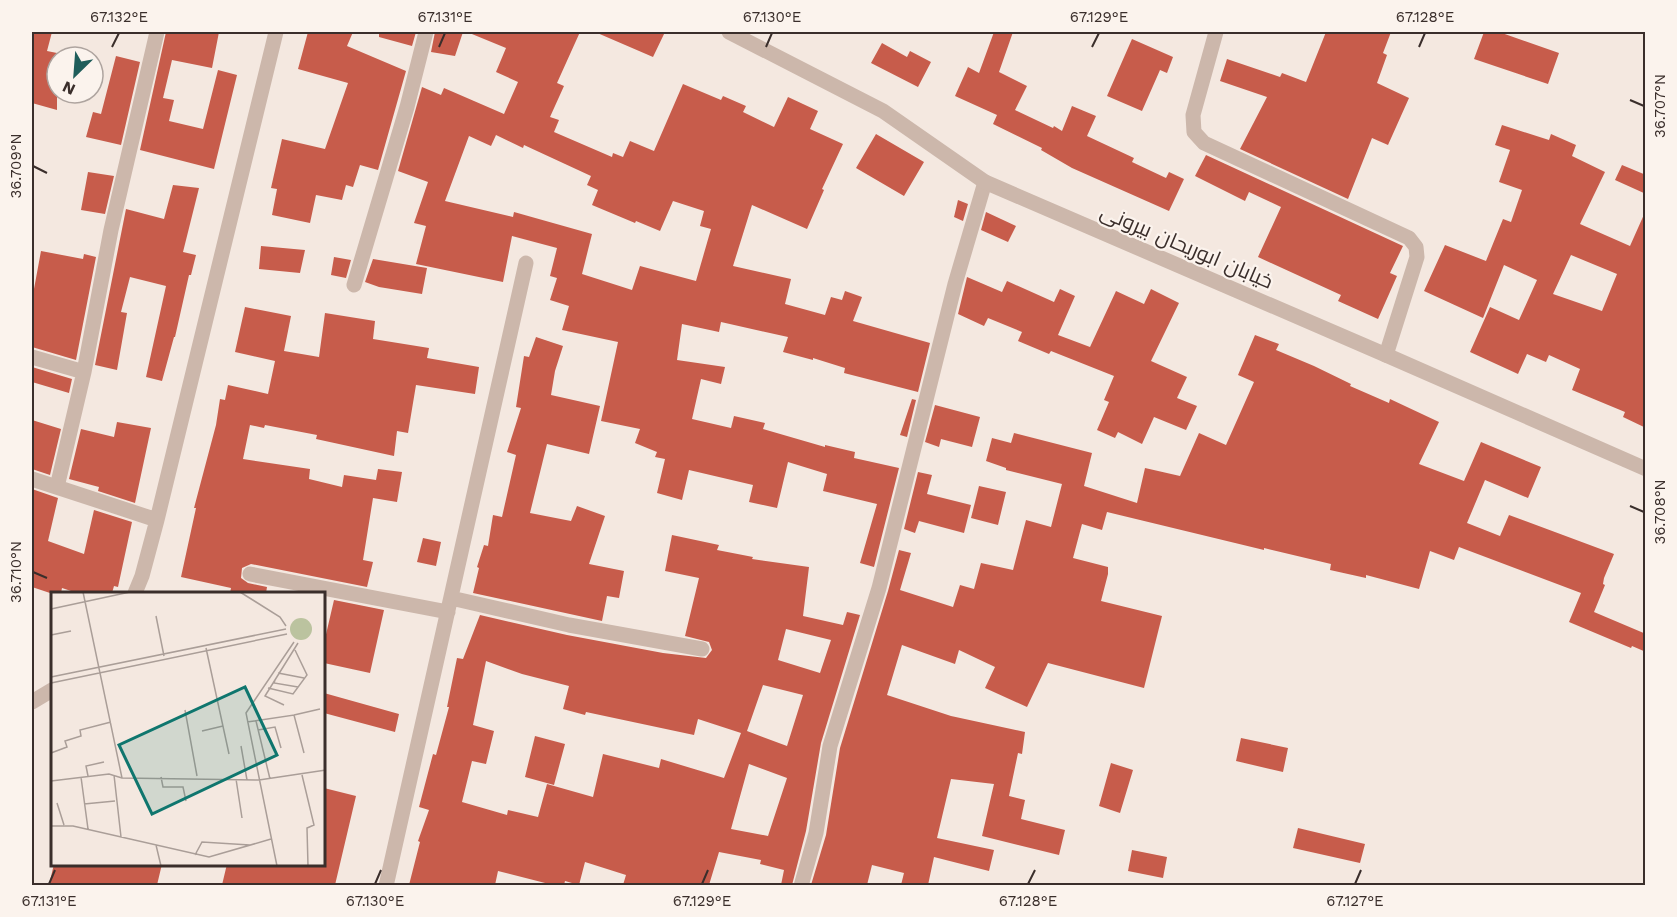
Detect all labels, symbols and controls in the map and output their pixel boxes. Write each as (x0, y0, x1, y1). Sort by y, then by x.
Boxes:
text: 67.132°E (90, 8, 148, 26)
text: 67.131°E (417, 8, 473, 26)
text: 67.130°E (743, 8, 801, 26)
text: 67.129°E (1070, 8, 1128, 26)
text: 67.128°E (1396, 8, 1454, 26)
north arrow (45, 45, 105, 105)
text: 36.707°N (1651, 74, 1669, 138)
text: N (59, 77, 78, 99)
text: 36.709°N (7, 133, 25, 199)
street label: خیابان ابوریحان بیرونی (1096, 198, 1277, 295)
text: 36.708°N (1651, 479, 1669, 545)
text: 36.710°N (7, 541, 25, 603)
inset map (51, 592, 326, 866)
text: 67.131°E (21, 892, 77, 910)
text: 67.130°E (346, 892, 404, 910)
text: 67.129°E (673, 892, 731, 910)
text: 67.128°E (999, 892, 1057, 910)
text: 67.127°E (1326, 892, 1384, 910)

